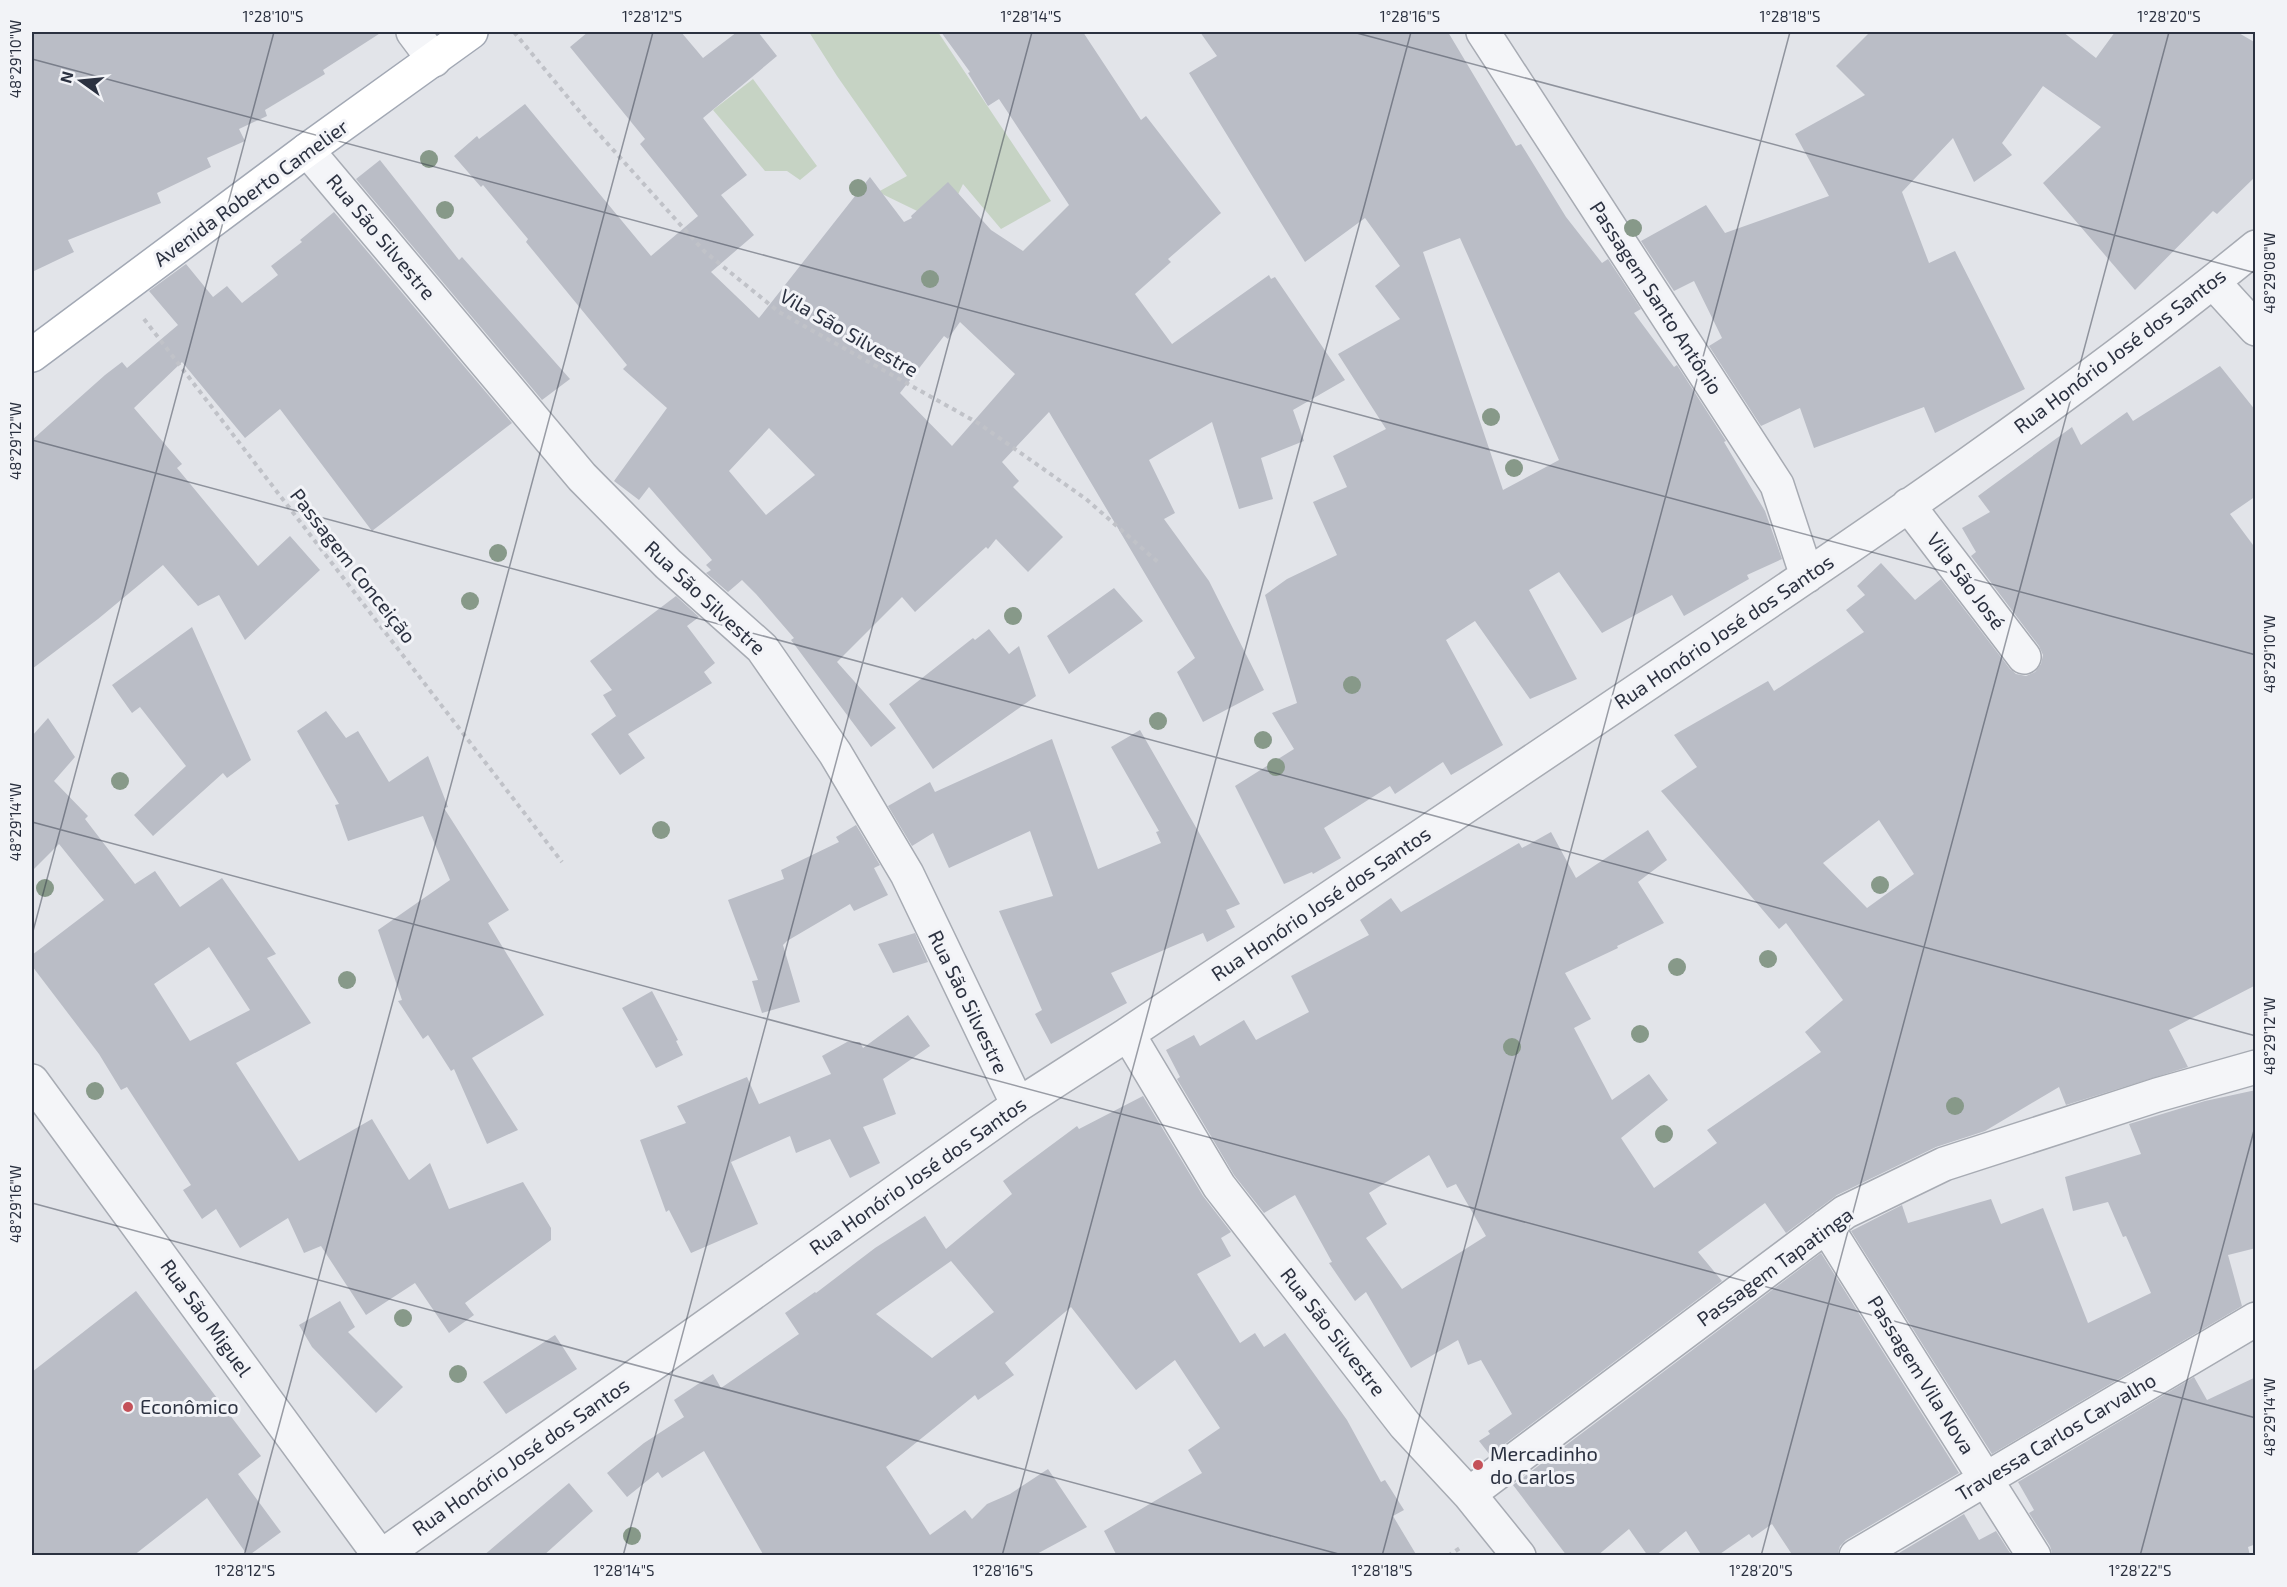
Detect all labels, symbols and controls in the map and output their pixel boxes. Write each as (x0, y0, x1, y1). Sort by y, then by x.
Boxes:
text: 1°28'10"S (243, 7, 303, 25)
text: 1°28'12"S (622, 7, 682, 25)
text: 1°28'14"S (1001, 7, 1061, 25)
text: 1°28'16"S (1380, 7, 1440, 25)
text: 1°28'18"S (1760, 7, 1820, 25)
text: 1°28'20"S (2137, 7, 2201, 25)
text: 48°29'10"W (6, 20, 24, 98)
north arrow (51, 51, 111, 111)
text: N (55, 69, 77, 85)
street label: Avenida Roberto Camelier (149, 114, 352, 271)
street label: Rua São Silvestre (322, 169, 441, 304)
street label: Passagem Santo Antônio (1585, 196, 1728, 399)
text: 48°29'08"W (2260, 232, 2278, 314)
street label: Rua Honório José dos Santos (2009, 263, 2230, 438)
street label: Vila São Silvestre (776, 283, 923, 381)
text: 48°29'12"W (6, 402, 24, 480)
street label: Passagem Conceição (285, 483, 422, 648)
street label: Vila São José (1923, 527, 2011, 634)
street label: Rua São Silvestre (640, 535, 771, 659)
street label: Rua Honório José dos Santos (1609, 549, 1838, 714)
text: 48°29'10"W (2260, 615, 2278, 693)
text: 48°29'14"W (6, 783, 24, 861)
street label: Rua Honório José dos Santos (1206, 821, 1435, 986)
street label: Rua São Silvestre (924, 926, 1014, 1077)
text: 48°29'12"W (2260, 997, 2278, 1075)
street label: Rua Honório José dos Santos (804, 1091, 1030, 1259)
text: 48°29'16"W (6, 1165, 24, 1243)
street label: Passagem Tapatinga (1692, 1202, 1857, 1331)
street label: Rua São Miguel (156, 1254, 257, 1381)
street label: Rua São Silvestre (1276, 1262, 1391, 1400)
street label: Passagem Vila Nova (1863, 1291, 1980, 1458)
street label: Travessa Carlos Carvalho (1951, 1367, 2160, 1505)
street label: Rua Honório José dos Santos (407, 1372, 633, 1540)
text: 48°29'14"W (2260, 1378, 2278, 1456)
place label: Econômico (140, 1394, 239, 1418)
marker: Econômico (121, 1400, 135, 1414)
place label: Mercadinho do Carlos (1490, 1441, 1598, 1488)
marker: Mercadinho do Carlos (1471, 1458, 1485, 1472)
text: 1°28'12"S (215, 1561, 275, 1579)
text: 1°28'14"S (594, 1561, 654, 1579)
text: 1°28'16"S (973, 1561, 1033, 1579)
text: 1°28'18"S (1352, 1561, 1412, 1579)
text: 1°28'20"S (1729, 1561, 1793, 1579)
text: 1°28'22"S (2109, 1561, 2171, 1579)

